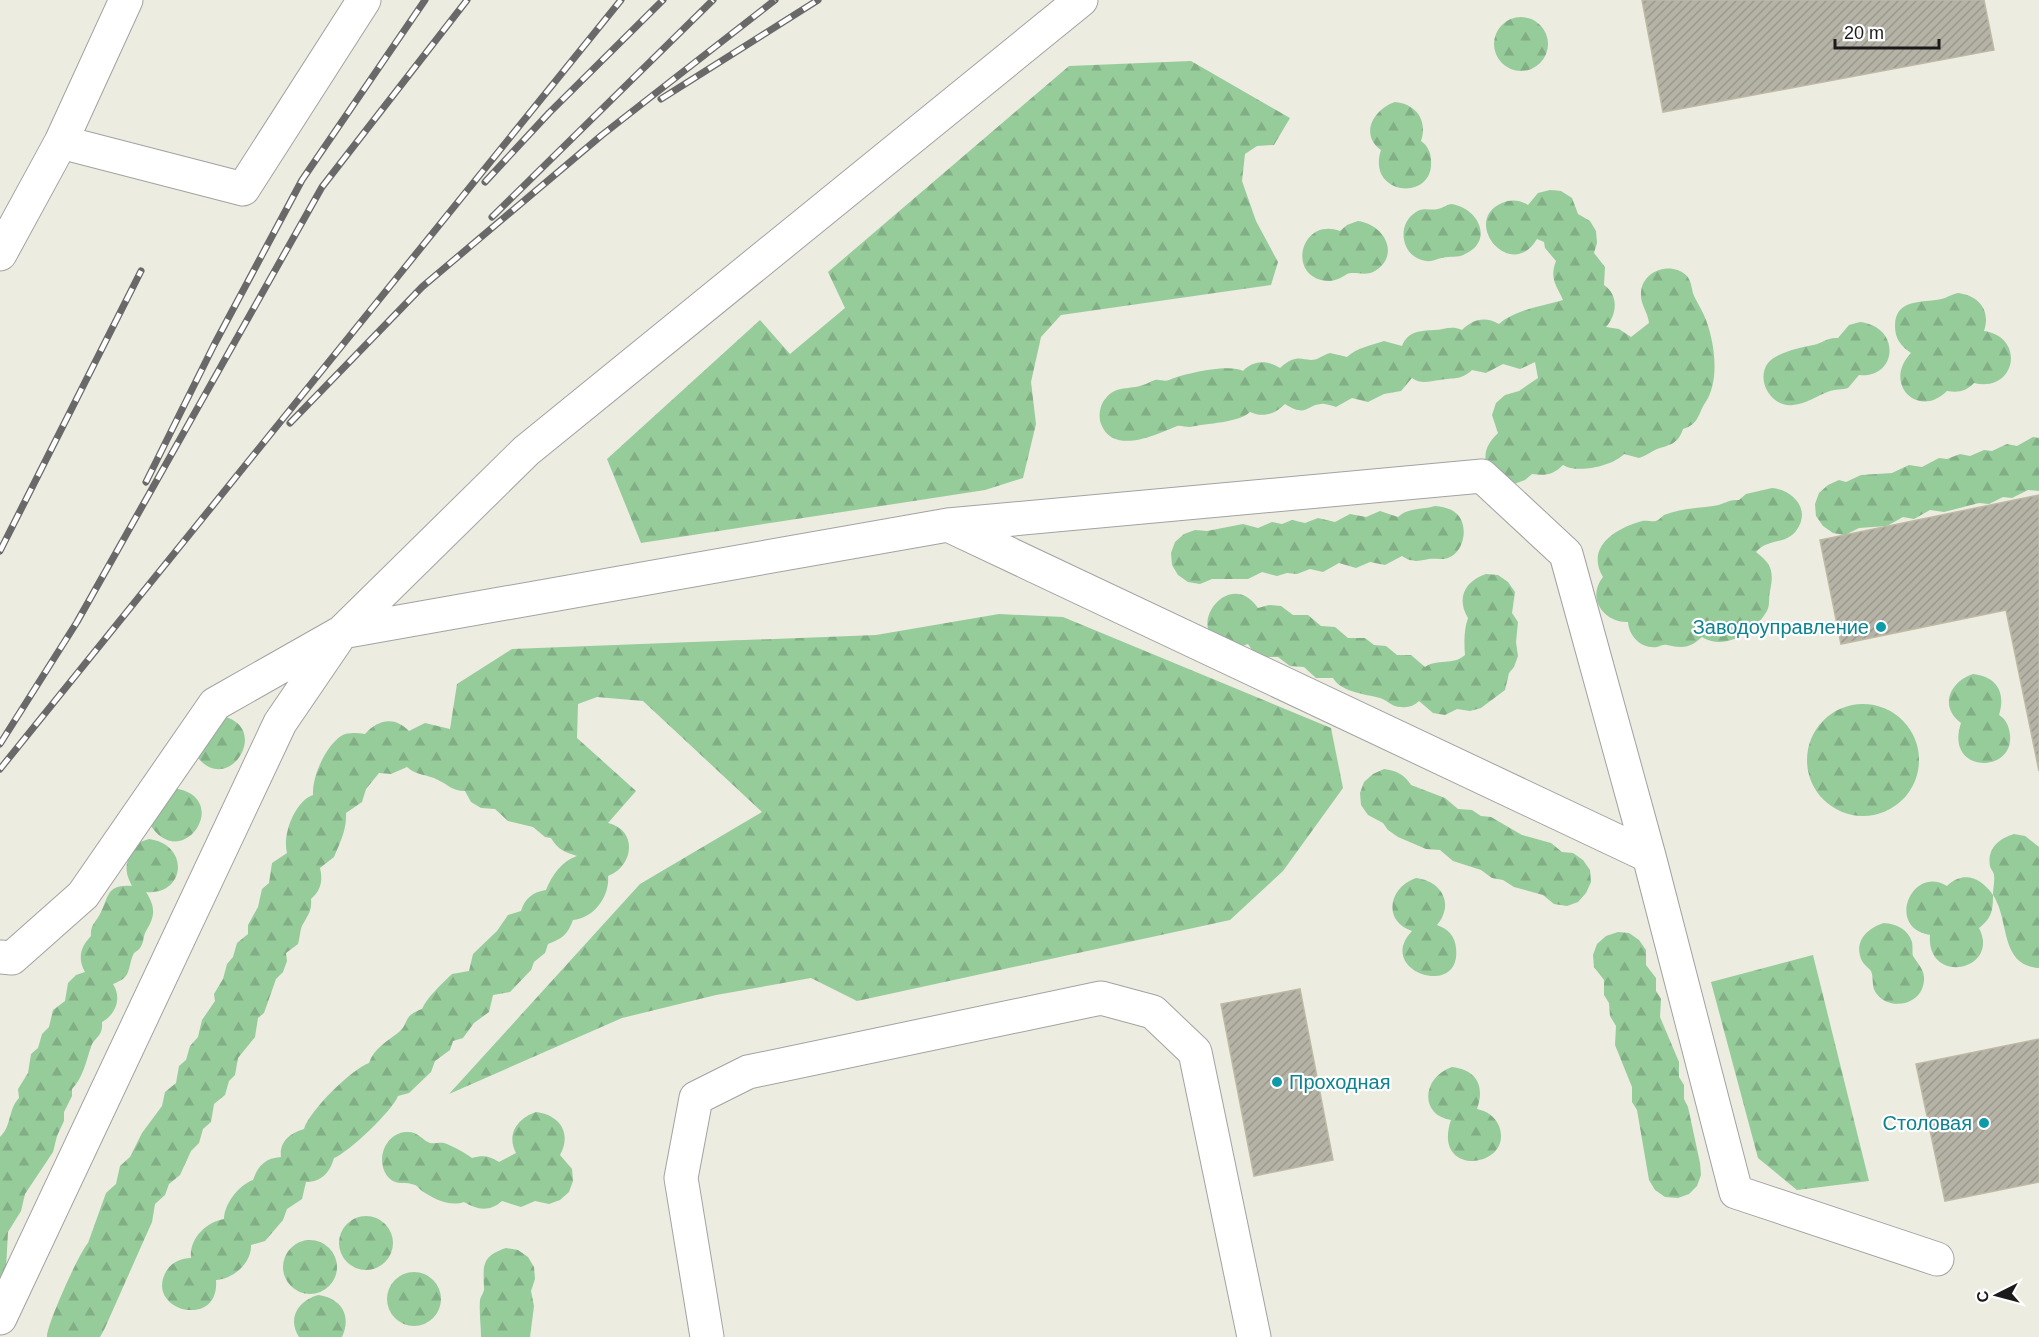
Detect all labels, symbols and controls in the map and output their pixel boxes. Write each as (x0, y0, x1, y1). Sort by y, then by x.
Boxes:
scale bar (1835, 12, 1938, 50)
text: 20 m (1844, 23, 1884, 43)
place label: Заводоуправление (1693, 616, 1869, 638)
marker: Заводоуправление (1874, 620, 1888, 634)
place label: Проходная (1289, 1071, 1391, 1093)
marker: Проходная (1270, 1075, 1284, 1089)
place label: Столовая (1883, 1112, 1972, 1134)
marker: Столовая (1977, 1116, 1991, 1130)
north arrow (1967, 1265, 2027, 1325)
text: С (1973, 1289, 1992, 1303)

